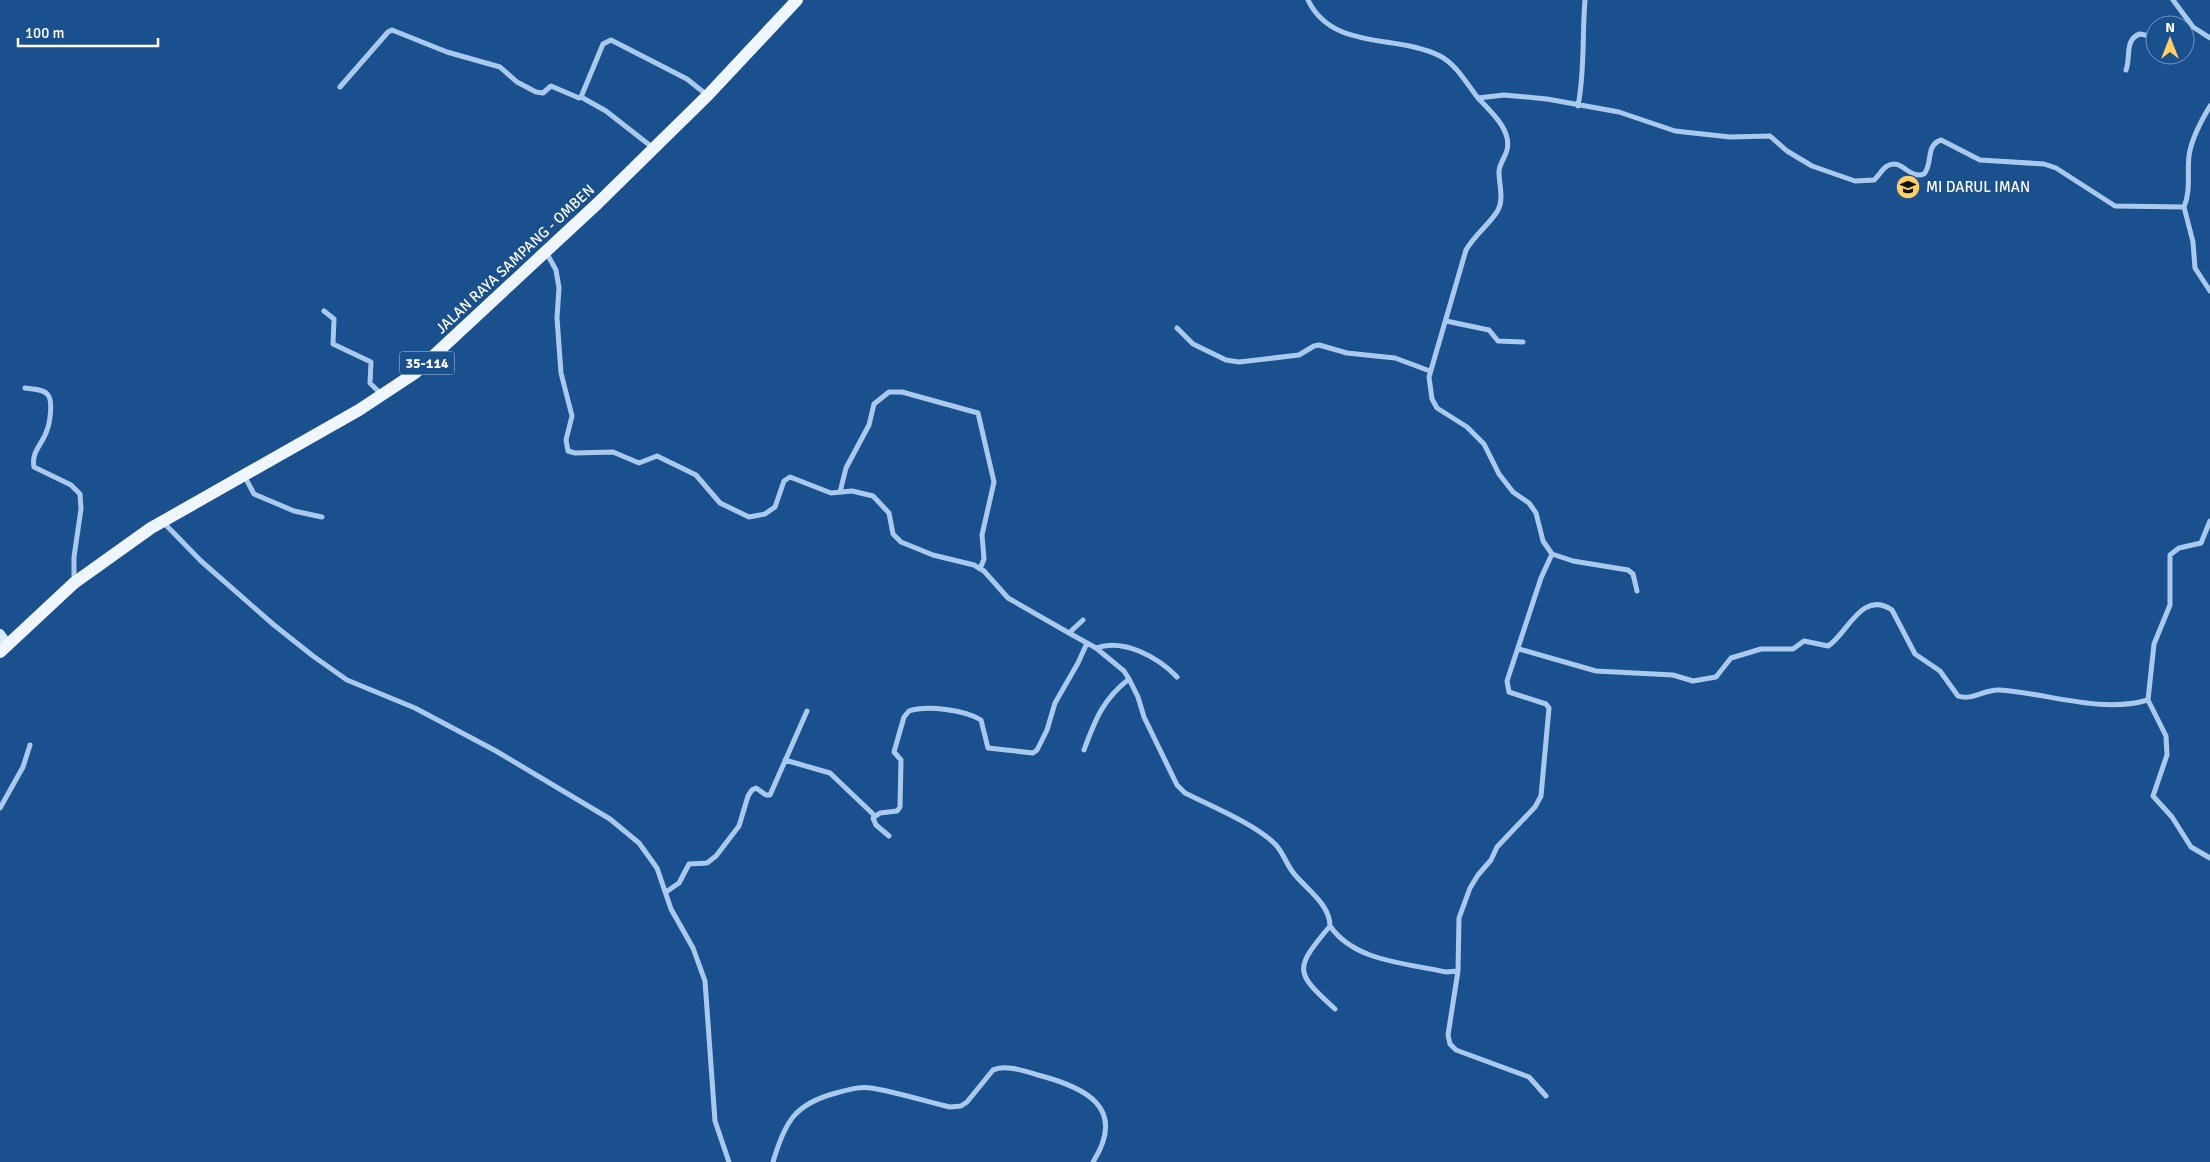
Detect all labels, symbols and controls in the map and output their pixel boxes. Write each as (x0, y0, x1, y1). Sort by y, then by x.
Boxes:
scale bar (18, 15, 158, 47)
north arrow (2145, 15, 2195, 65)
text: N (2165, 19, 2175, 36)
text: 100 m (25, 24, 65, 42)
school or university icon: MI DARUL IMAN (1895, 174, 1921, 200)
place label: MI DARUL IMAN (1926, 178, 2030, 196)
street label: JALAN RAYA SAMPANG - OMBEN (432, 181, 598, 337)
road number: 35-114 (400, 352, 454, 374)

